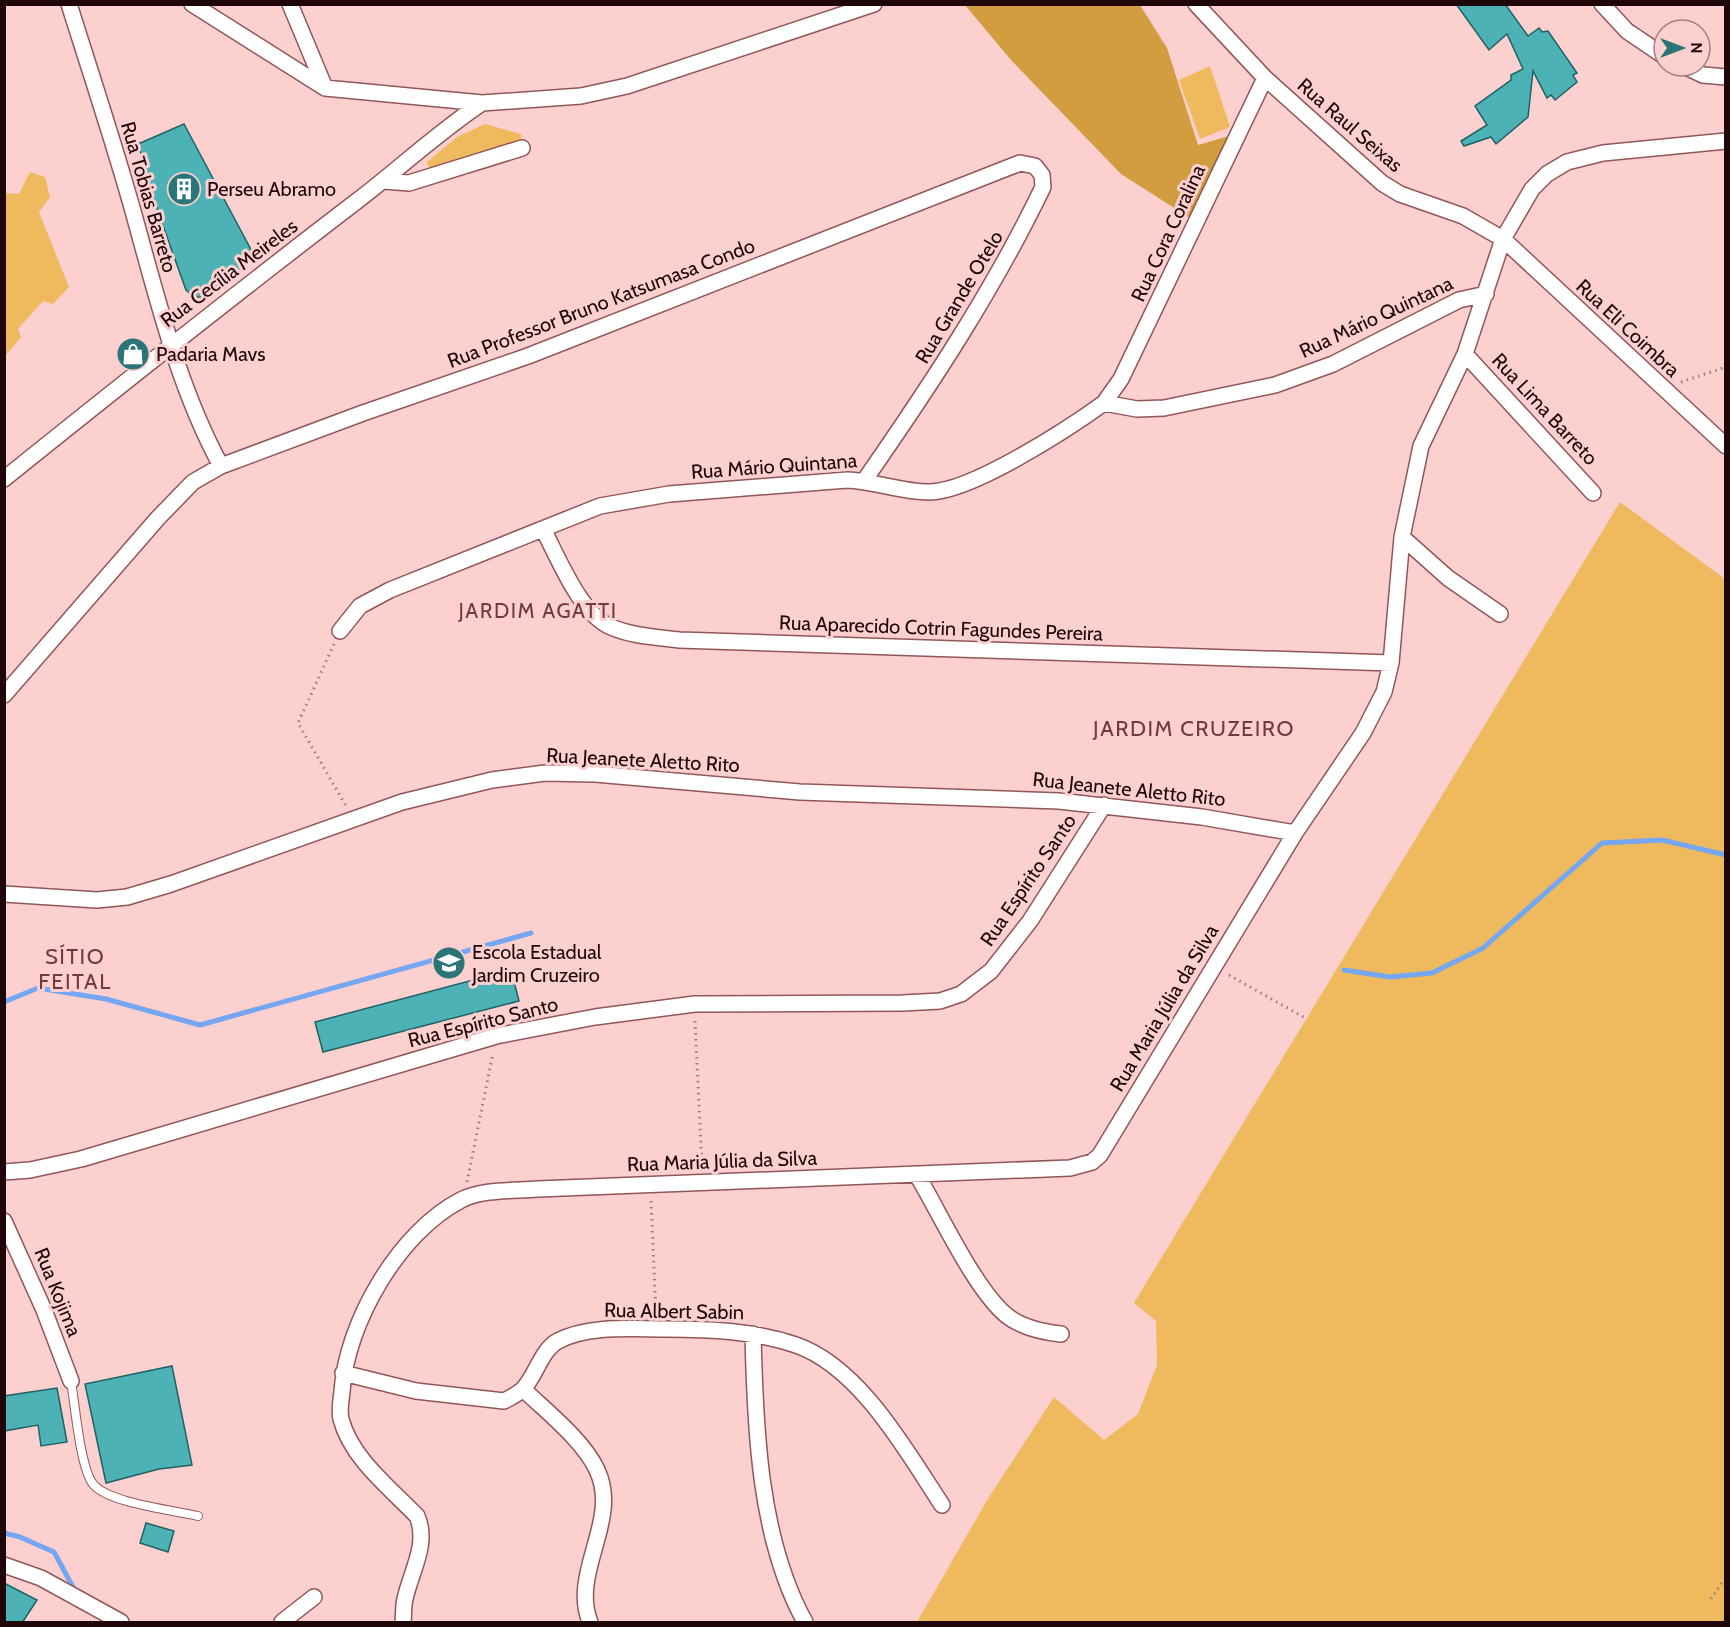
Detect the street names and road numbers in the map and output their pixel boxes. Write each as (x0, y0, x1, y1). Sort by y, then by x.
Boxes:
street label: Rua Raul Seixas (1293, 73, 1407, 177)
street label: Rua Tobias Barreto (116, 119, 182, 275)
street label: Rua Cora Coralina (1126, 160, 1210, 305)
street label: Rua Cecília Meireles (156, 214, 302, 332)
street label: Rua Grande Otelo (910, 226, 1008, 368)
street label: Rua Professor Bruno Katsumasa Condo (444, 233, 758, 373)
street label: Rua Mário Quintana (1296, 271, 1457, 363)
street label: Rua Eli Coimbra (1571, 274, 1685, 382)
street label: Rua Lima Barreto (1487, 348, 1603, 470)
street label: Rua Mário Quintana (690, 448, 858, 484)
street label: Rua Aparecido Cotrin Fagundes Pereira (779, 610, 1104, 646)
street label: Rua Jeanete Aletto Rito (546, 743, 740, 777)
street label: Rua Jeanete Aletto Rito (1031, 767, 1227, 811)
street label: Rua Espírito Santo (975, 810, 1081, 950)
street label: Rua Maria Júlia da Silva (1105, 920, 1223, 1096)
street label: Rua Espírito Santo (406, 992, 560, 1052)
street label: Rua Maria Júlia da Silva (627, 1146, 818, 1176)
street label: Rua Kojima (29, 1244, 87, 1340)
street label: Rua Albert Sabin (604, 1298, 744, 1324)

